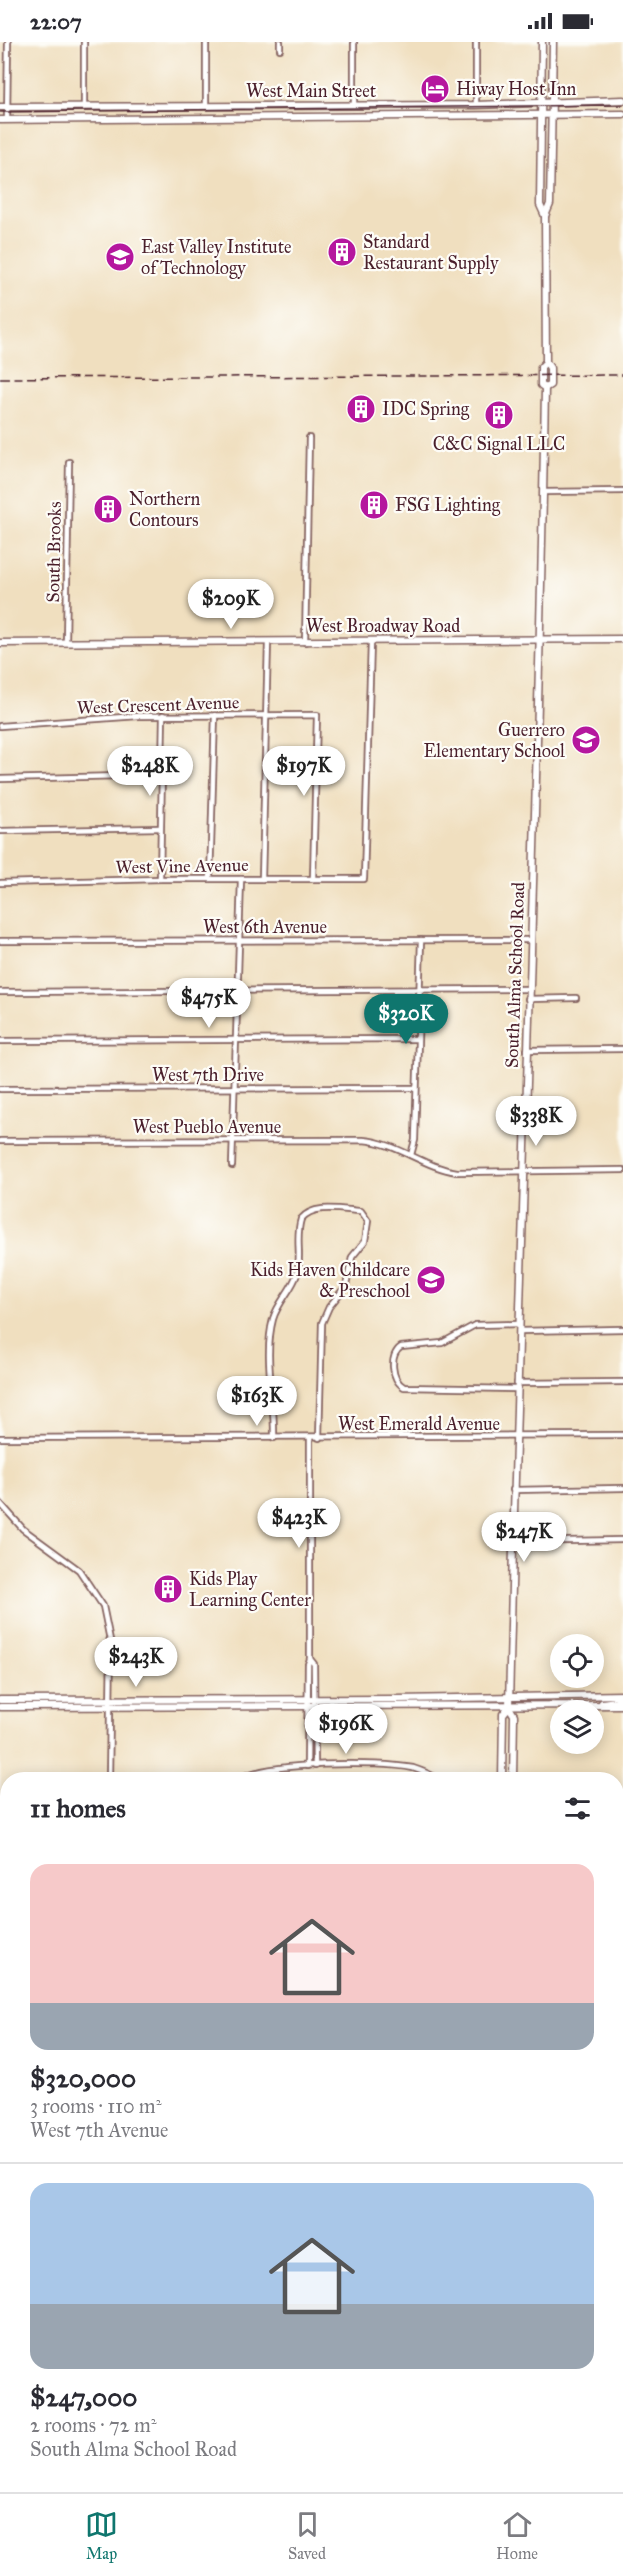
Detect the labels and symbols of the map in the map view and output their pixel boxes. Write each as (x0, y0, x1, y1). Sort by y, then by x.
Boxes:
hotel icon: Hiway Host Inn (419, 73, 451, 105)
place label: Hiway Host Inn (456, 78, 577, 100)
street label: West Main Street (246, 80, 377, 102)
place label: Standard Restaurant Supply (363, 231, 499, 274)
place label: East Valley Institute of Technology (141, 236, 292, 280)
building icon: Standard Restaurant Supply (326, 236, 358, 268)
school or university icon: East Valley Institute of Technology (104, 241, 136, 273)
building icon: IDC Spring (345, 393, 377, 425)
place label: IDC Spring (382, 398, 470, 421)
building icon: C&C Signal LLC (483, 399, 515, 431)
place label: C&C Signal LLC (433, 433, 565, 456)
place label: Northern Contours (129, 488, 200, 531)
building icon: FSG Lighting (358, 489, 390, 521)
building icon: Northern Contours (92, 493, 124, 525)
place label: FSG Lighting (395, 494, 501, 517)
street label: South Brooks (42, 501, 66, 603)
pin: $209K (189, 579, 273, 630)
street label: West Broadway Road (306, 615, 460, 637)
street label: West Crescent Avenue (76, 691, 240, 719)
place label: Guerrero Elementary School (423, 719, 565, 762)
school or university icon: Guerrero Elementary School (570, 724, 602, 756)
pin: $248K (108, 746, 192, 797)
pin: $197K (262, 746, 346, 797)
street label: West Vine Avenue (115, 854, 249, 878)
street label: South Alma School Road (501, 882, 529, 1068)
street label: West 6th Avenue (203, 916, 327, 938)
pin: $475K (167, 978, 251, 1029)
pin: $320K (364, 994, 448, 1045)
street label: West 7th Drive (152, 1064, 264, 1086)
pin: $338K (494, 1096, 578, 1147)
street label: West Pueblo Avenue (133, 1116, 281, 1138)
place label: Kids Haven Childcare & Preschool (250, 1259, 410, 1302)
school or university icon: Kids Haven Childcare & Preschool (415, 1264, 447, 1296)
pin: $163K (215, 1376, 299, 1427)
street label: West Emerald Avenue (338, 1413, 500, 1435)
pin: $423K (257, 1498, 341, 1549)
pin: $247K (482, 1512, 566, 1563)
place label: Kids Play Learning Center (189, 1568, 311, 1612)
building icon: Kids Play Learning Center (152, 1573, 184, 1605)
pin: $243K (94, 1637, 178, 1688)
pin: $196K (304, 1704, 388, 1755)

